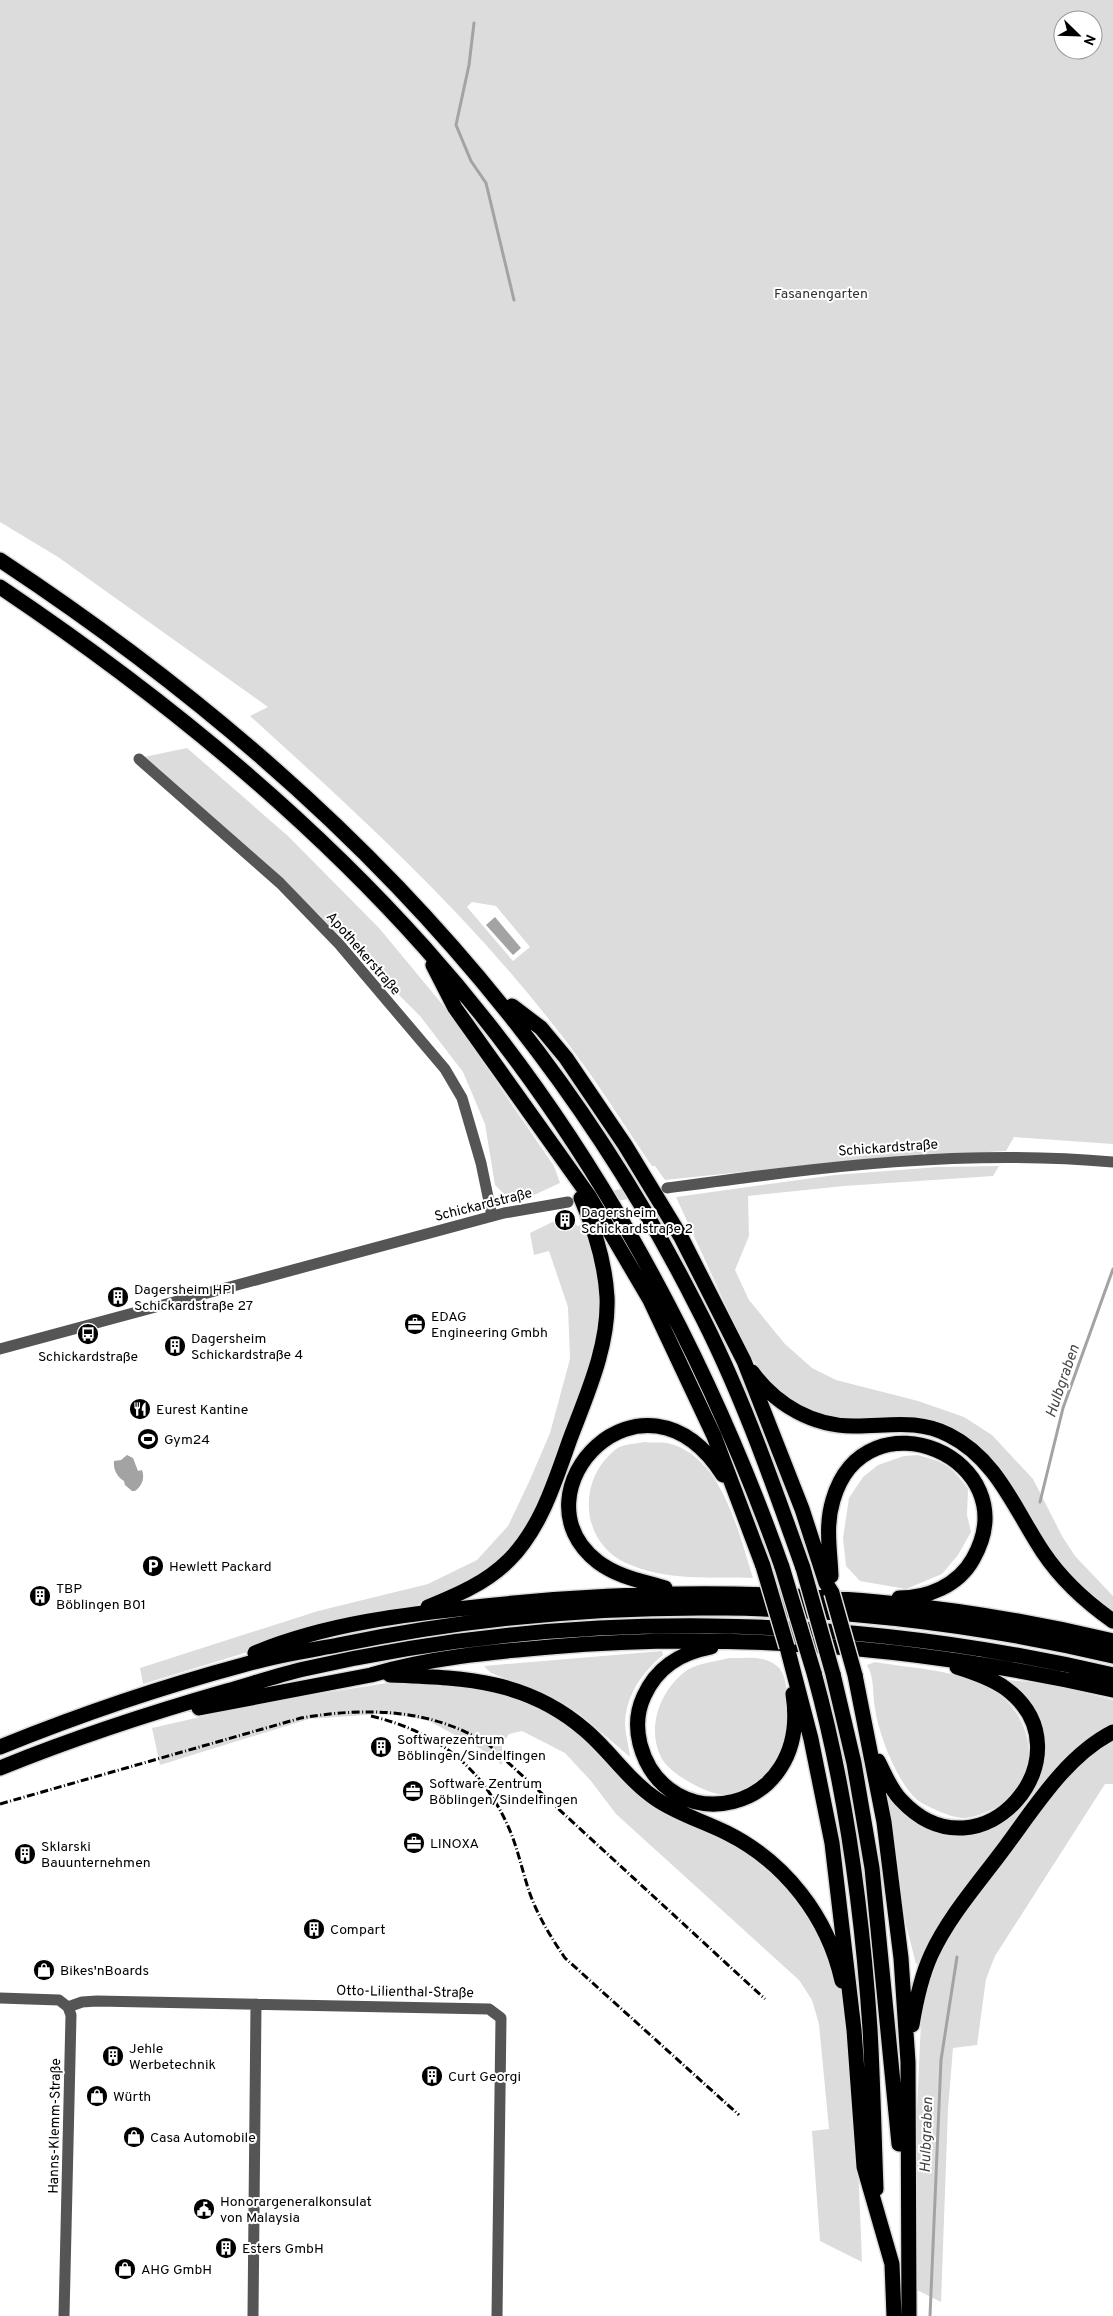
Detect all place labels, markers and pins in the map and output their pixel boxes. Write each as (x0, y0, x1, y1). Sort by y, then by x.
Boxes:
place label: Dagersheim Schickardstraße 2 (581, 1205, 693, 1238)
building icon: Dagersheim Schickardstraße 2 (553, 1208, 577, 1232)
place label: Dagersheim HPI Schickardstraße 27 (134, 1282, 253, 1315)
building icon: Dagersheim HPI Schickardstraße 27 (106, 1285, 130, 1309)
place label: EDAG Engineering Gmbh (431, 1309, 548, 1342)
office icon: EDAG Engineering Gmbh (403, 1312, 427, 1336)
bus stop icon: Schickardstraße (76, 1322, 100, 1346)
place label: Dagersheim Schickardstraße 4 (191, 1331, 303, 1364)
building icon: Dagersheim Schickardstraße 4 (163, 1334, 187, 1358)
place label: Schickardstraße (38, 1349, 138, 1366)
restaurant icon: Eurest Kantine (128, 1397, 152, 1421)
place label: Eurest Kantine (156, 1402, 248, 1419)
sports icon: Gym24 (136, 1427, 160, 1451)
place label: Gym24 (164, 1432, 210, 1449)
parking icon: Hewlett Packard (141, 1554, 165, 1578)
place label: Hewlett Packard (169, 1559, 272, 1576)
place label: TBP Böblingen B01 (56, 1581, 146, 1614)
building icon: TBP Böblingen B01 (28, 1584, 52, 1608)
place label: Softwarezentrum Böblingen/Sindelfingen (397, 1732, 546, 1765)
building icon: Softwarezentrum Böblingen/Sindelfingen (369, 1735, 393, 1759)
place label: Software Zentrum Böblingen/Sindelfingen (429, 1776, 578, 1809)
office icon: Software Zentrum Böblingen/Sindelfingen (401, 1779, 425, 1803)
office icon: LINOXA (402, 1831, 426, 1855)
place label: LINOXA (430, 1836, 479, 1853)
place label: Sklarski Bauunternehmen (41, 1839, 151, 1872)
building icon: Sklarski Bauunternehmen (13, 1842, 37, 1866)
building icon: Compart (302, 1917, 326, 1941)
place label: Compart (330, 1922, 386, 1939)
shop icon: Bikes'nBoards (32, 1958, 56, 1982)
place label: Bikes'nBoards (60, 1963, 149, 1980)
place label: Jehle Werbetechnik (129, 2041, 216, 2074)
building icon: Jehle Werbetechnik (101, 2044, 125, 2068)
building icon: Curt Georgi (420, 2064, 444, 2088)
place label: Curt Georgi (448, 2069, 521, 2086)
shop icon: Würth (85, 2084, 109, 2108)
place label: Würth (113, 2089, 151, 2106)
shop icon: Casa Automobile (122, 2125, 146, 2149)
place label: Casa Automobile (150, 2130, 256, 2147)
place label: Honorargeneralkonsulat von Malaysia (220, 2194, 372, 2227)
public building icon: Honorargeneralkonsulat von Malaysia (192, 2197, 216, 2221)
building icon: Esters GmbH (214, 2236, 238, 2260)
place label: Esters GmbH (242, 2241, 324, 2258)
shop icon: AHG GmbH (113, 2257, 137, 2281)
place label: AHG GmbH (141, 2262, 212, 2279)

